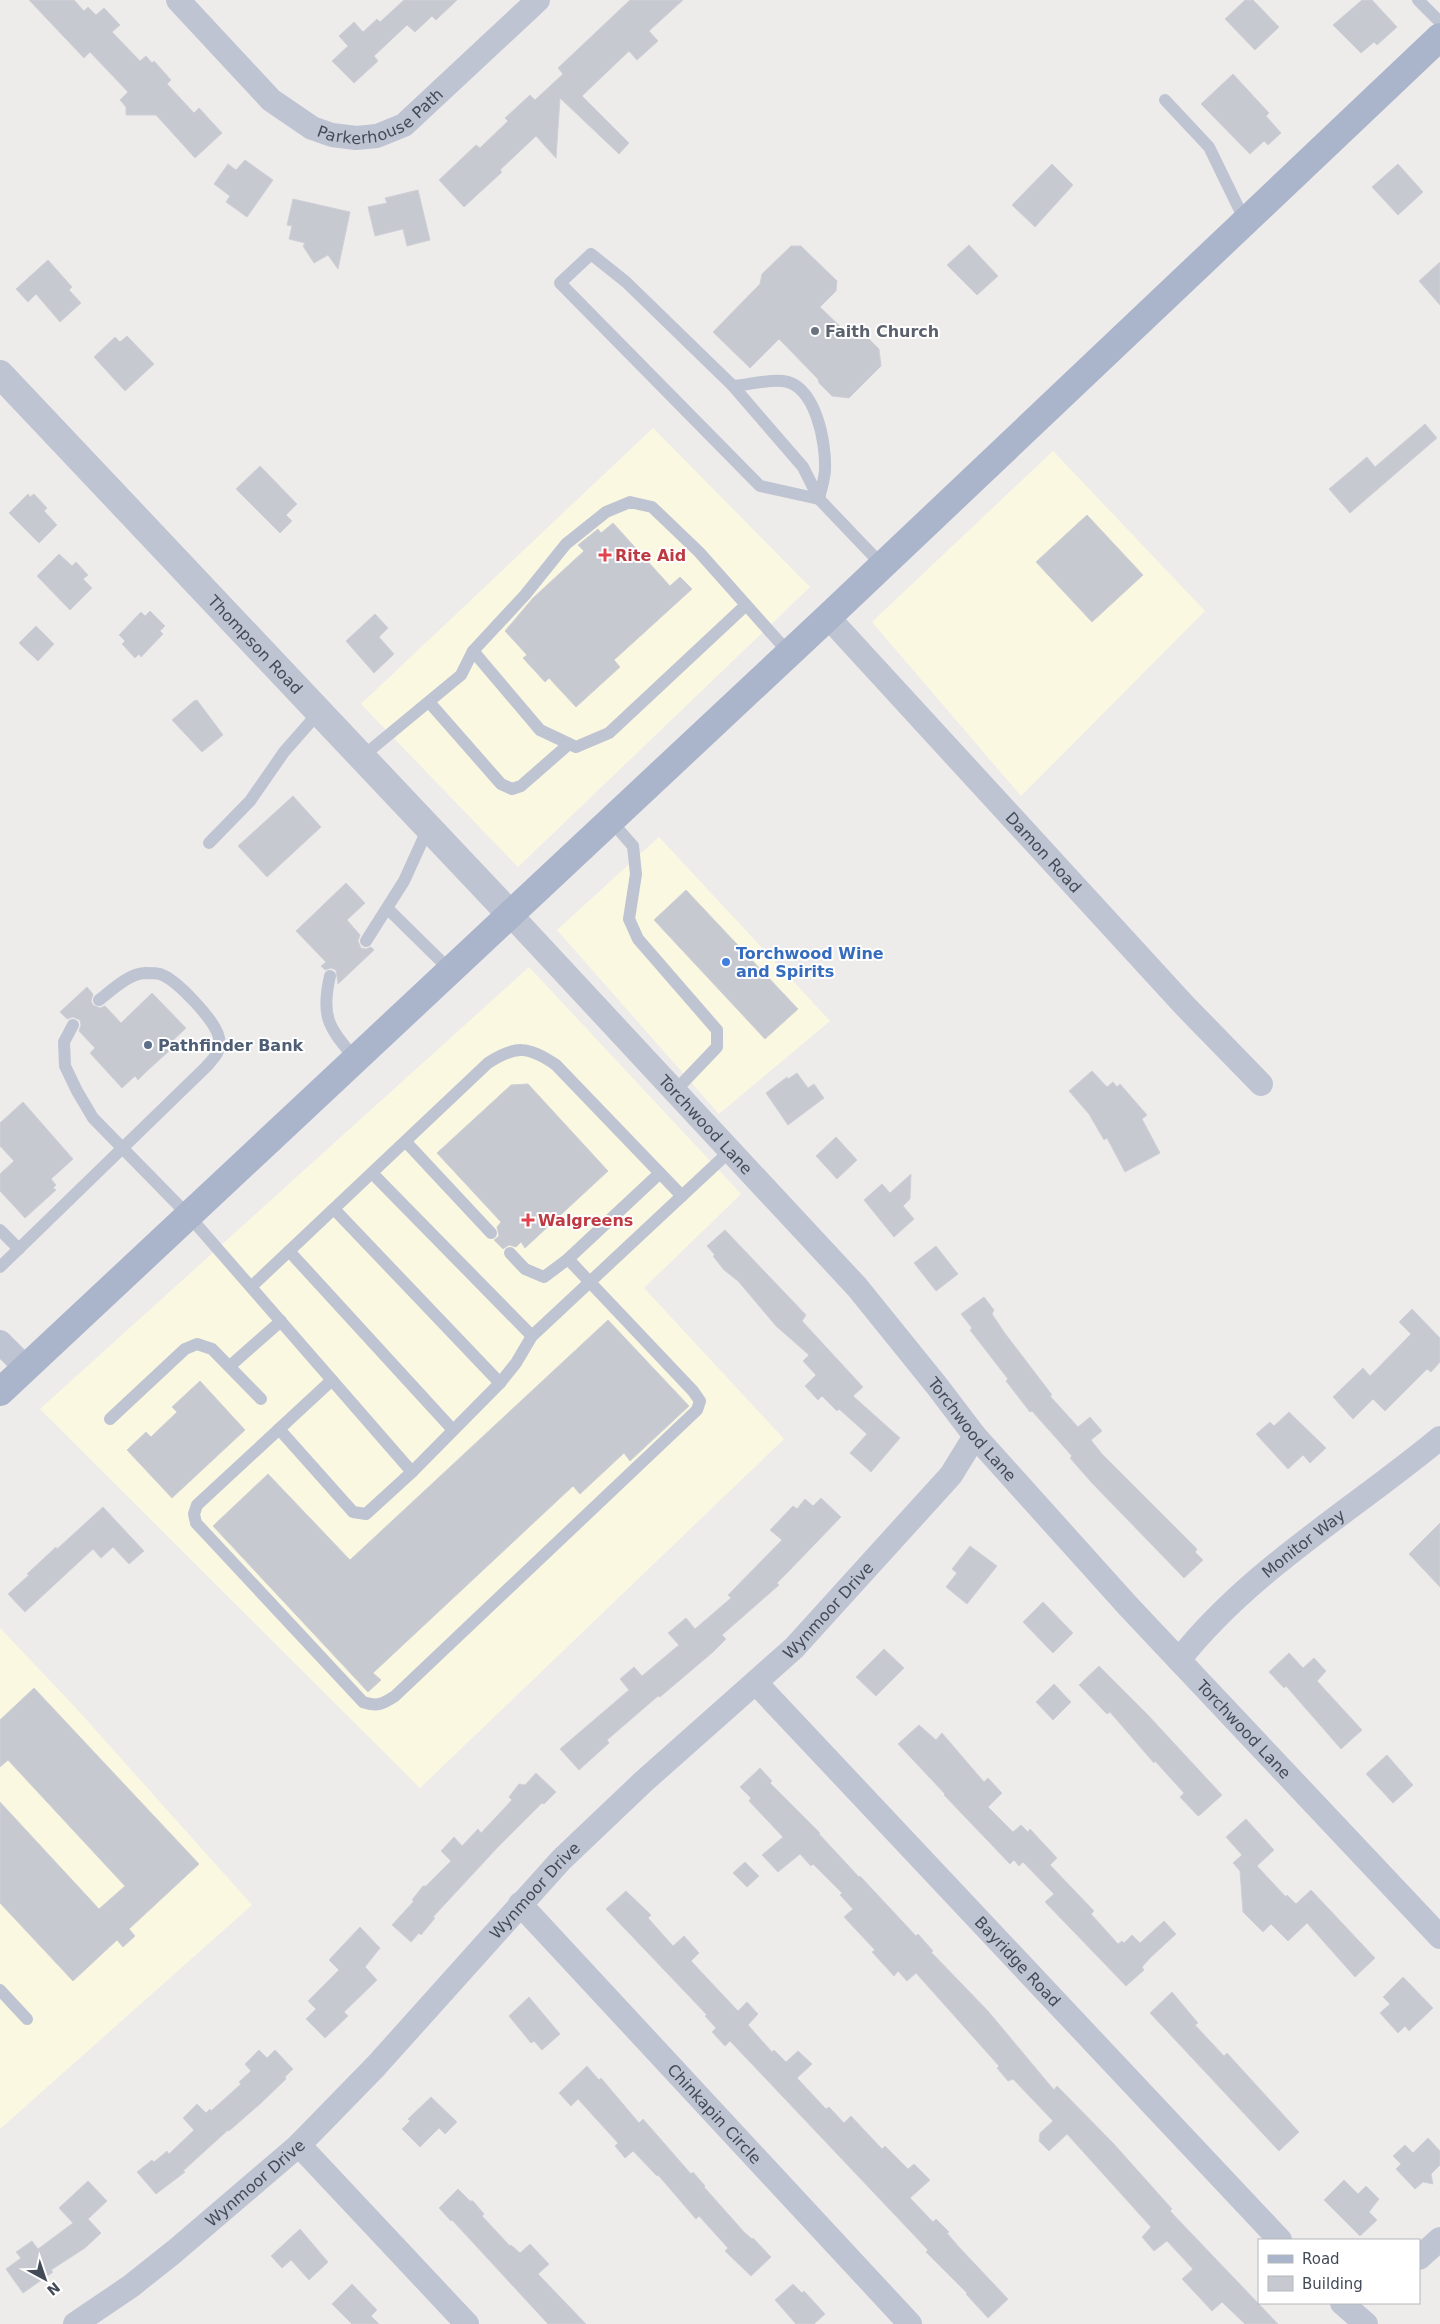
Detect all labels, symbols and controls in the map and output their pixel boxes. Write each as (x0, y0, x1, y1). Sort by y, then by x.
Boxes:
street label: Parkerhouse Path (315, 84, 447, 148)
place label: Faith Church (825, 322, 939, 341)
marker: Faith Church (809, 325, 821, 337)
place label: Rite Aid (615, 546, 686, 565)
marker: Rite Aid (599, 549, 611, 561)
street label: Thompson Road (204, 590, 307, 698)
street label: Damon Road (1002, 808, 1085, 896)
place label: Torchwood Wine and Spirits (736, 944, 884, 981)
marker: Torchwood Wine and Spirits (720, 956, 732, 968)
place label: Pathfinder Bank (158, 1036, 304, 1055)
marker: Pathfinder Bank (142, 1039, 154, 1051)
street label: Torchwood Lane (654, 1070, 757, 1178)
place label: Walgreens (538, 1211, 633, 1230)
marker: Walgreens (522, 1214, 534, 1226)
street label: Torchwood Lane (924, 1373, 1020, 1485)
street label: Monitor Way (1258, 1505, 1348, 1581)
street label: Wynmoor Drive (779, 1558, 877, 1663)
street label: Torchwood Lane (1192, 1675, 1295, 1782)
street label: Wynmoor Drive (485, 1838, 584, 1943)
street label: Bayridge Road (971, 1912, 1065, 2010)
street label: Chinkapin Circle (664, 2060, 766, 2167)
street label: Wynmoor Drive (201, 2135, 308, 2230)
legend (1258, 2239, 1420, 2304)
text: Road (1302, 2250, 1340, 2268)
north arrow (20, 2254, 70, 2304)
text: Building (1302, 2275, 1363, 2293)
text: N (44, 2279, 63, 2299)

